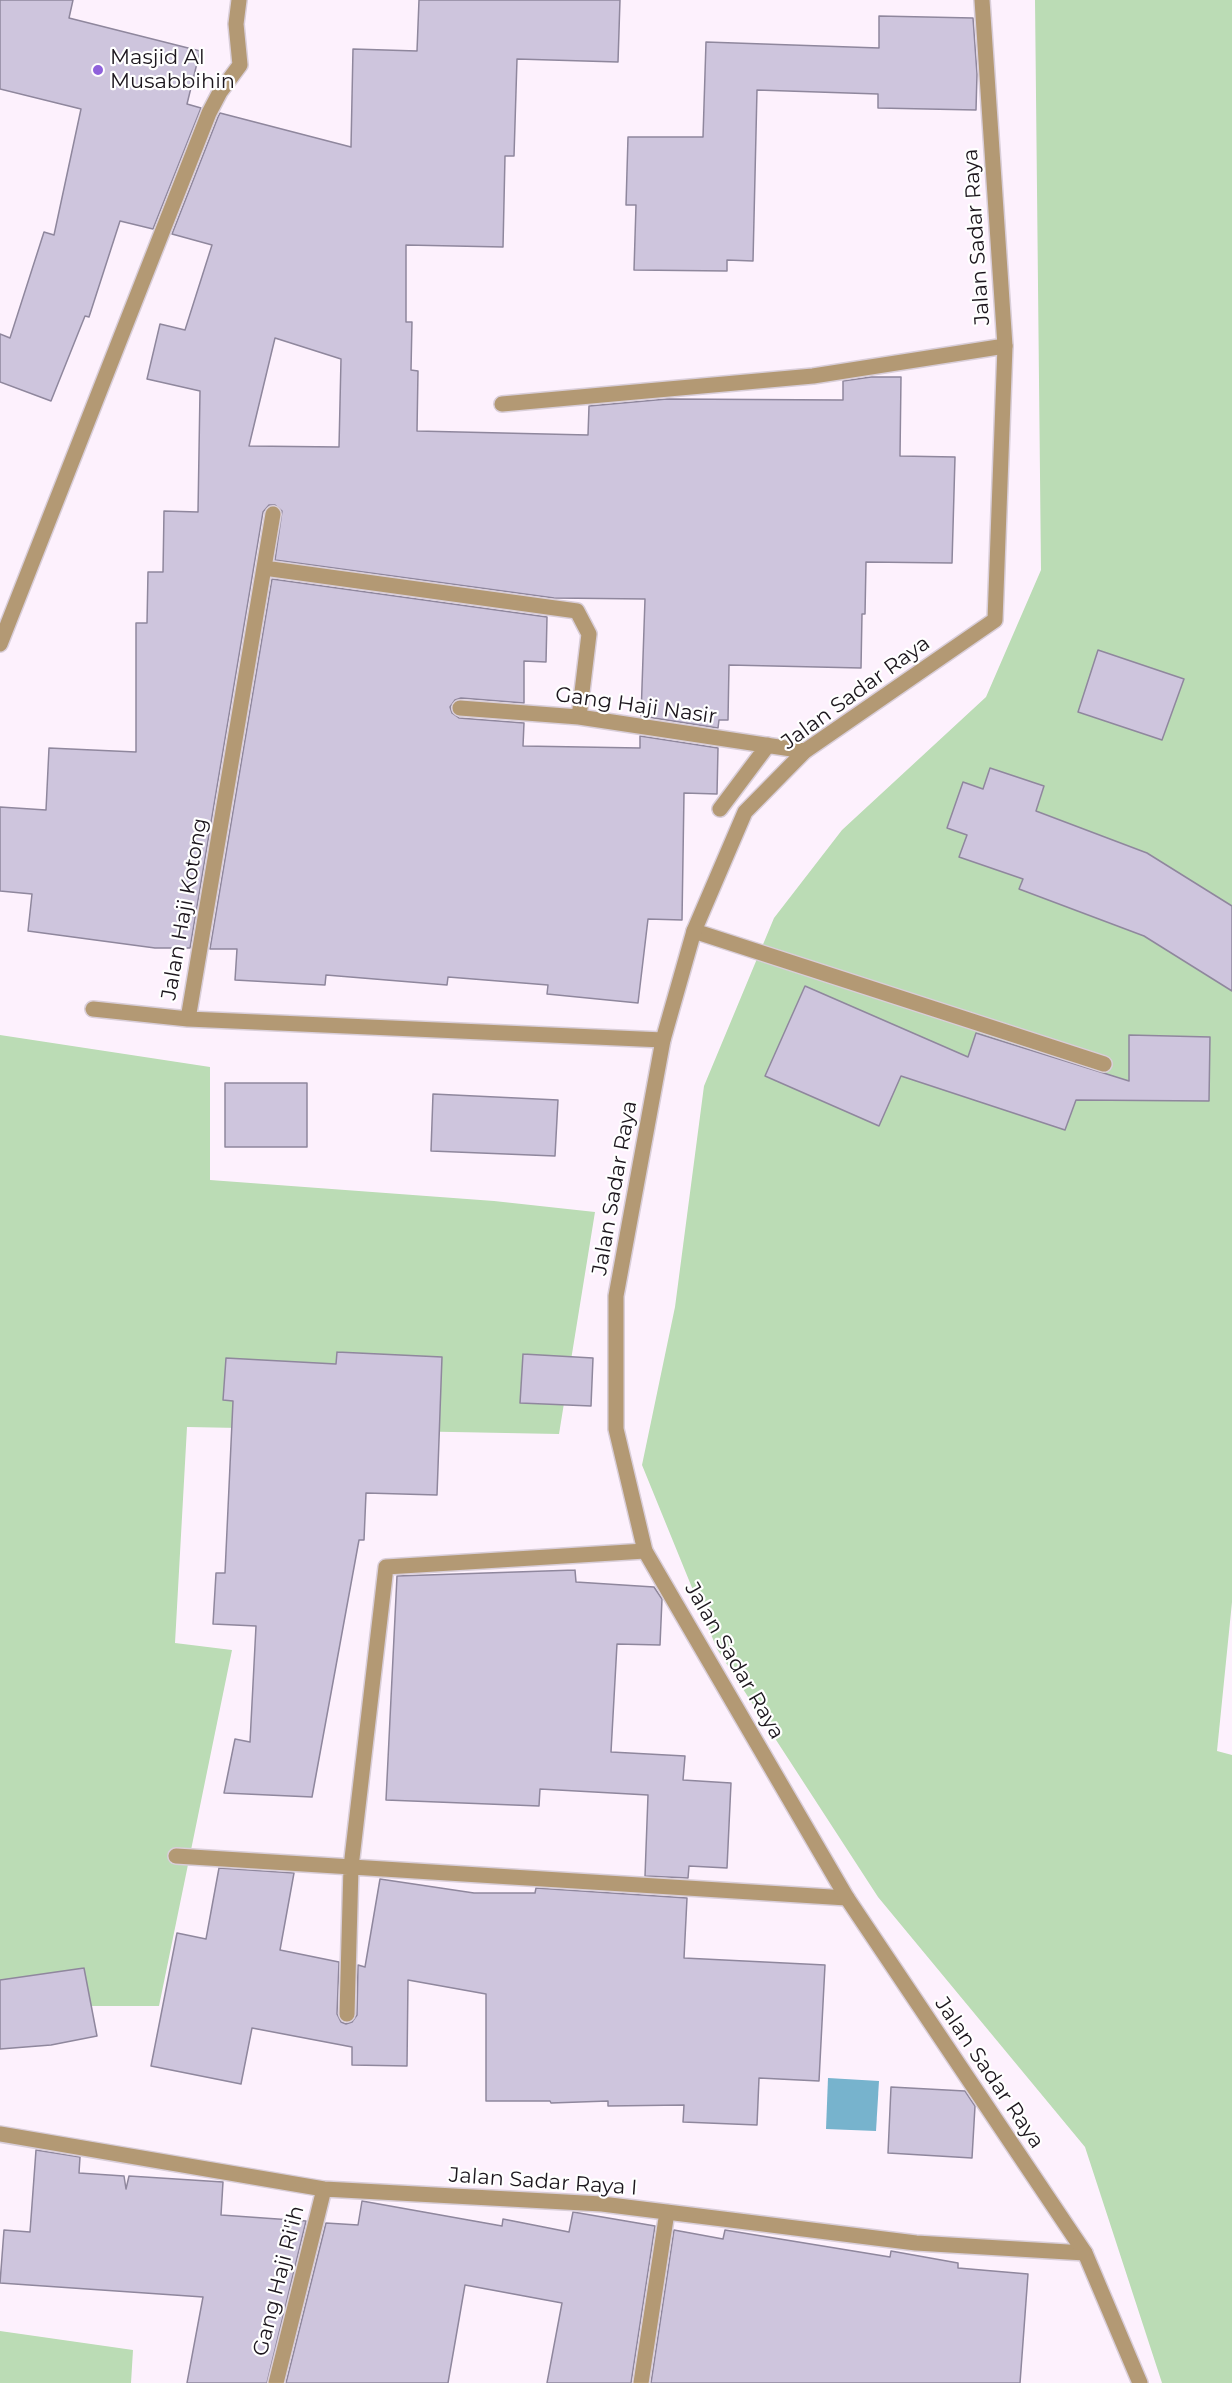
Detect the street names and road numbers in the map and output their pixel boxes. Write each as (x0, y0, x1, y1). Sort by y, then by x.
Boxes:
street label: Jalan Sadar Raya (958, 148, 996, 326)
street label: Jalan Sadar Raya (777, 631, 935, 755)
street label: Gang Haji Nasir (554, 682, 718, 730)
street label: Jalan Haji Kotong (157, 816, 213, 1002)
street label: Jalan Sadar Raya (587, 1099, 643, 1277)
street label: Jalan Sadar Raya (679, 1578, 789, 1744)
street label: Jalan Sadar Raya (929, 1993, 1049, 2153)
street label: Jalan Sadar Raya I (448, 2163, 638, 2201)
street label: Gang Haji Ri'ih (248, 2203, 310, 2359)

